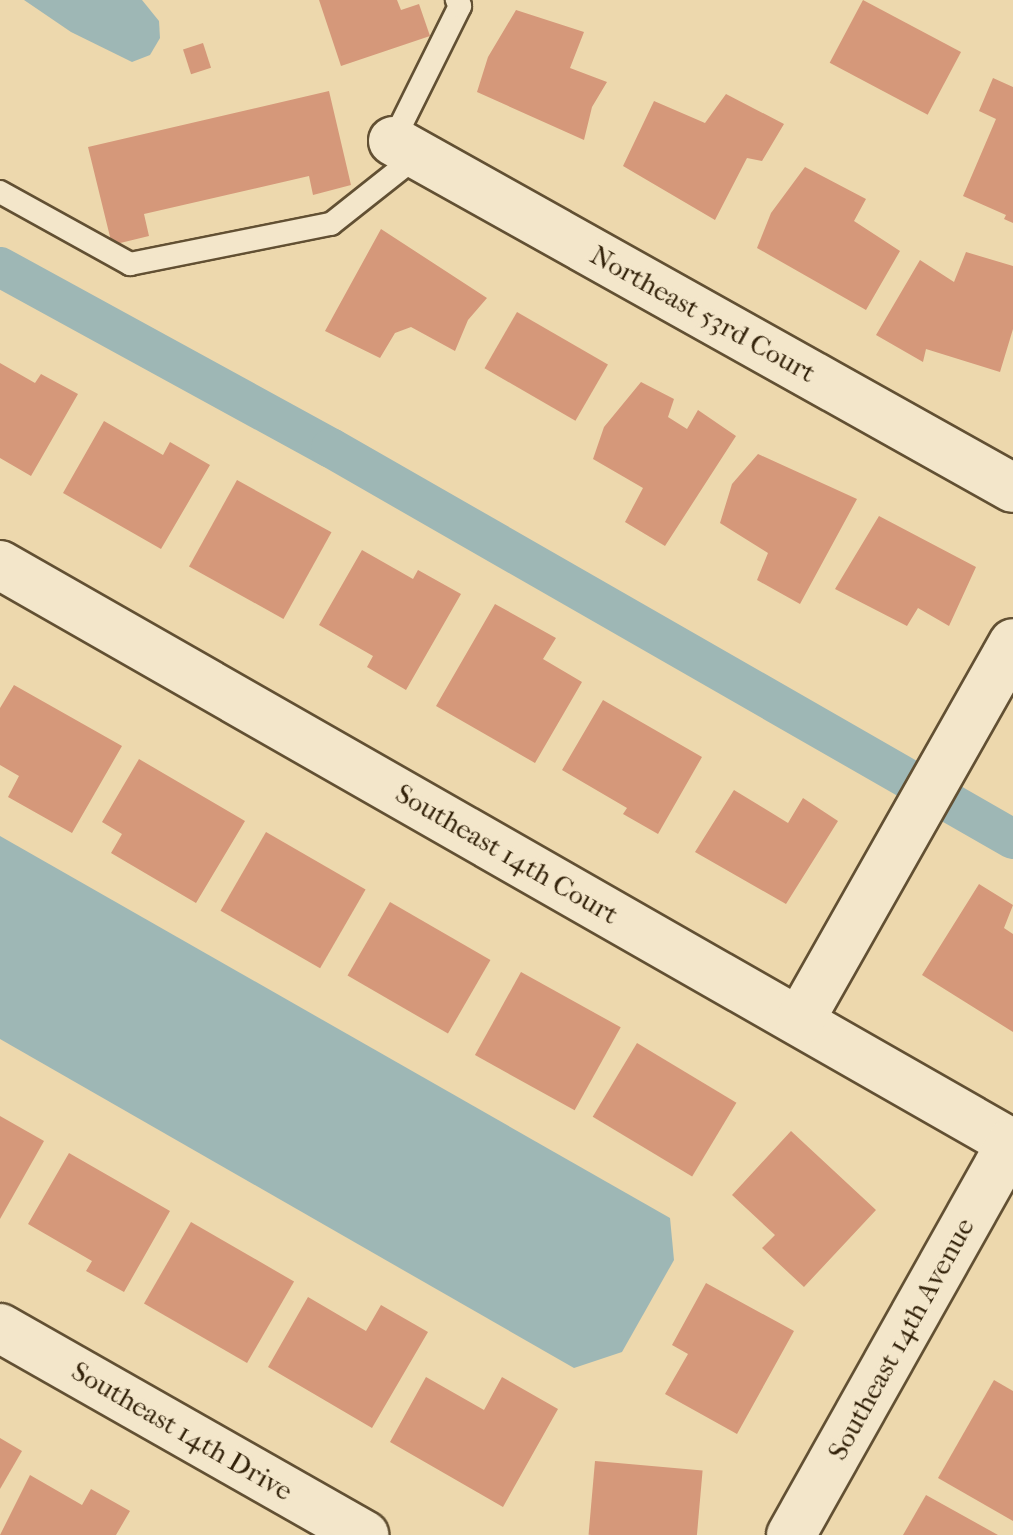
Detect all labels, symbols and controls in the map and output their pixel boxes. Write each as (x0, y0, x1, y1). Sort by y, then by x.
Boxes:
street label: Northeast 53rd Court (584, 238, 822, 390)
street label: Southeast 14th Court (390, 776, 624, 932)
street label: Southeast 14th Avenue (820, 1212, 982, 1466)
street label: Southeast 14th Drive (66, 1354, 298, 1508)

